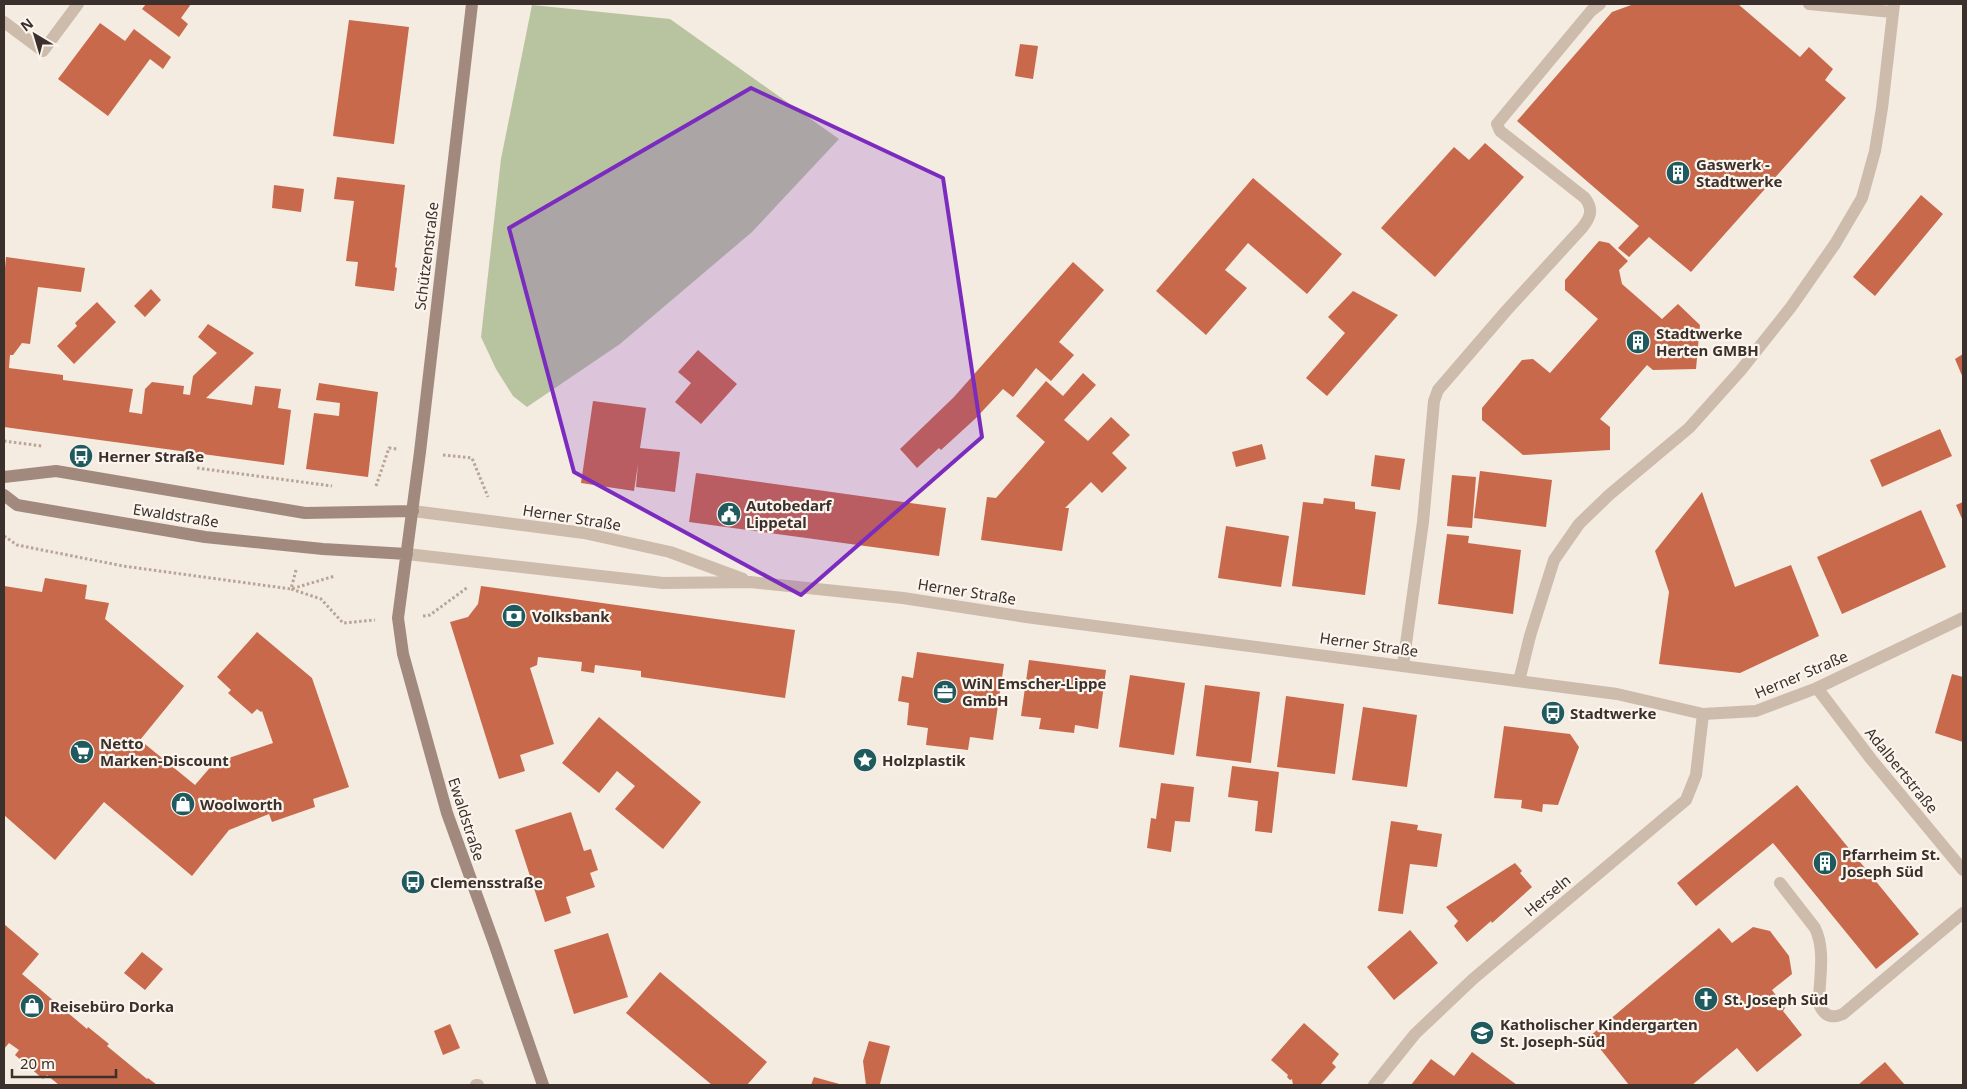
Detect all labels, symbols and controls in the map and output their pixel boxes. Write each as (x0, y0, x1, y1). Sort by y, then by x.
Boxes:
north arrow (10, 10, 60, 60)
text: N (16, 13, 37, 35)
place label: Gaswerk - Stadtwerke (1696, 154, 1783, 191)
building icon: Gaswerk - Stadtwerke (1665, 160, 1691, 186)
street label: Schützenstraße (409, 201, 443, 311)
place label: Stadtwerke Herten GMBH (1656, 323, 1759, 360)
building icon: Stadtwerke Herten GMBH (1625, 329, 1651, 355)
bus stop icon: Herner Straße (68, 443, 94, 469)
place label: Herner Straße (98, 446, 204, 466)
place label: Autobedarf Lippetal (746, 495, 833, 532)
street label: Ewaldstraße (132, 498, 220, 532)
street label: Herner Straße (521, 499, 623, 535)
public building icon: Autobedarf Lippetal (716, 501, 742, 527)
street label: Herner Straße (916, 573, 1018, 609)
bank icon: Volksbank (501, 603, 527, 629)
place label: Volksbank (532, 606, 610, 626)
street label: Herner Straße (1318, 627, 1420, 661)
street label: Herner Straße (1751, 645, 1851, 703)
place label: WiN Emscher-Lippe GmbH (962, 673, 1106, 710)
office icon: WiN Emscher-Lippe GmbH (932, 679, 958, 705)
bus stop icon: Stadtwerke (1540, 700, 1566, 726)
place label: Stadtwerke (1570, 703, 1657, 723)
street label: Adalbertstraße (1861, 723, 1943, 817)
place label: Netto Marken-Discount (100, 733, 229, 770)
supermarket icon: Netto Marken-Discount (69, 739, 95, 765)
place icon: Holzplastik (852, 747, 878, 773)
place label: Holzplastik (882, 750, 966, 770)
street label: Ewaldstraße (444, 775, 490, 863)
shop icon: Woolworth (170, 791, 196, 817)
place label: Woolworth (200, 794, 283, 814)
place label: Pfarrheim St. Joseph Süd (1840, 844, 1940, 881)
building icon: Pfarrheim St. Joseph Süd (1812, 850, 1838, 876)
bus stop icon: Clemensstraße (400, 869, 426, 895)
street label: Herseln (1520, 870, 1574, 920)
place label: Clemensstraße (430, 872, 543, 892)
church icon: St. Joseph Süd (1693, 986, 1719, 1012)
place label: St. Joseph Süd (1724, 989, 1828, 1009)
shop icon: Reisebüro Dorka (19, 993, 45, 1019)
place label: Reisebüro Dorka (50, 996, 174, 1016)
place label: Katholischer Kindergarten St. Joseph-Süd (1500, 1014, 1698, 1051)
school or university icon: Katholischer Kindergarten St. Joseph-Süd (1469, 1020, 1495, 1046)
scale bar (12, 1046, 116, 1078)
text: 20 m (20, 1053, 55, 1073)

